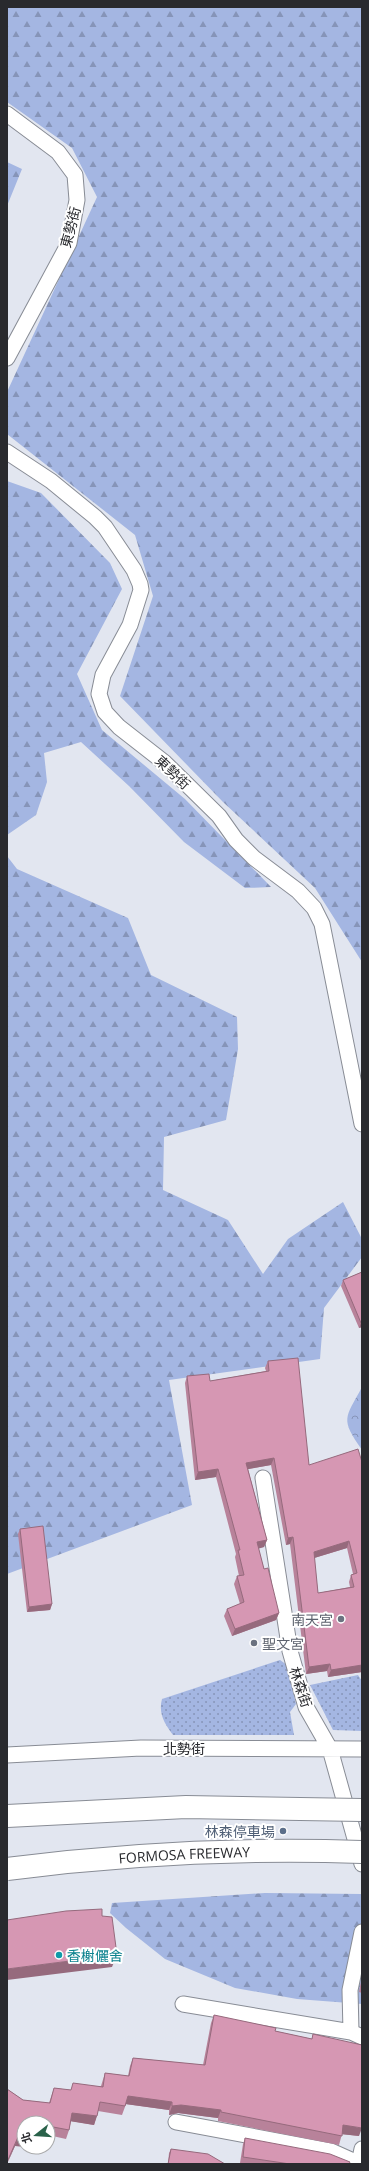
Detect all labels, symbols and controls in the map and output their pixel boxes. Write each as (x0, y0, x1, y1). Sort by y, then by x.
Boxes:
street label: 東勢街 (55, 204, 85, 250)
street label: 東勢街 (151, 751, 195, 793)
place label: 南天宮 (291, 1610, 333, 1629)
marker: 南天宮 (336, 1614, 346, 1624)
place label: 聖文宮 (262, 1634, 304, 1653)
marker: 聖文宮 (249, 1638, 259, 1648)
street label: 林森街 (285, 1664, 317, 1710)
street label: 北勢街 (163, 1739, 205, 1758)
place label: 林森停車場 (205, 1822, 275, 1841)
marker: 林森停車場 (278, 1826, 288, 1836)
street label: FORMOSA FREEWAY (118, 1842, 250, 1867)
place label: 香榭儷舍 (67, 1946, 123, 1965)
marker: 香榭儷舍 (54, 1950, 64, 1960)
north arrow (16, 2115, 56, 2155)
text: 北 (17, 2131, 35, 2146)

